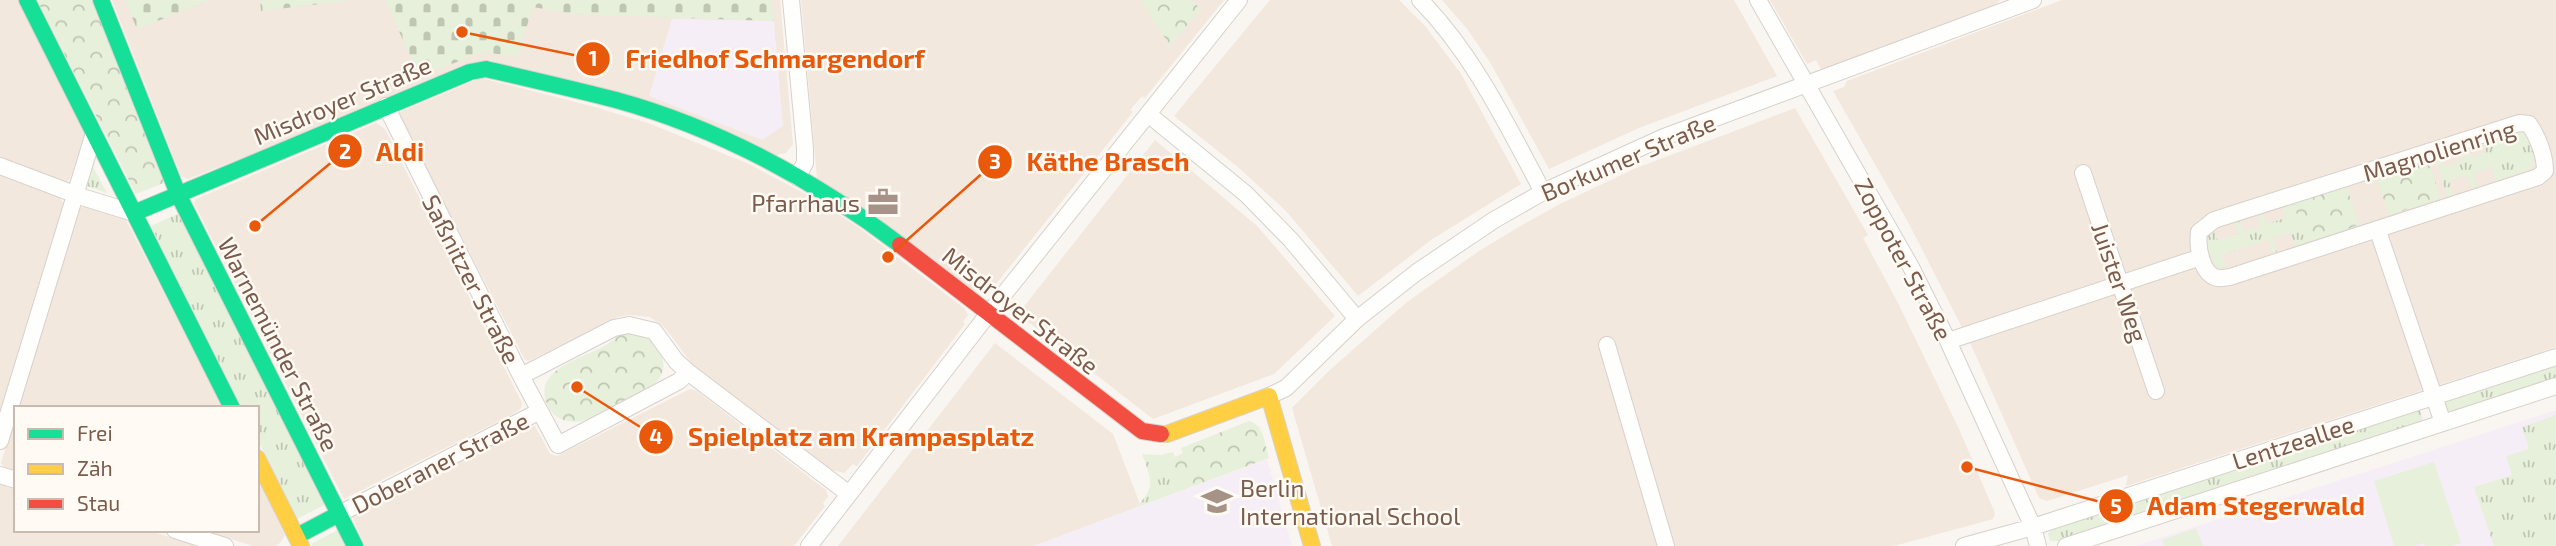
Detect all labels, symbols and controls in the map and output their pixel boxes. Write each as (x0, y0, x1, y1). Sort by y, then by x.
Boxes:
callout: Friedhof Schmargendorf (576, 36, 939, 83)
text: Friedhof Schmargendorf (625, 42, 926, 73)
text: 1 (588, 45, 598, 70)
street label: Misdroyer Straße (249, 50, 435, 150)
street label: Borkumer Straße (1536, 107, 1720, 207)
street label: Magnolienring (2359, 113, 2519, 187)
callout: Aldi (327, 128, 438, 175)
text: Aldi (376, 135, 424, 166)
text: 2 (339, 138, 351, 163)
callout: Käthe Brasch (978, 138, 1204, 185)
text: Käthe Brasch (1026, 145, 1190, 176)
text: 3 (989, 148, 1001, 173)
street label: Zoppoter Straße (1849, 173, 1959, 345)
office icon: Pfarrhaus (866, 185, 900, 219)
place label: Pfarrhaus (751, 188, 860, 217)
street label: Saßnitzer Straße (417, 190, 527, 368)
street label: Juister Weg (2086, 218, 2154, 346)
street label: Warnemünder Straße (212, 232, 346, 456)
street label: Misdroyer Straße (937, 240, 1105, 380)
street label: Doberaner Straße (347, 405, 533, 519)
legend (14, 406, 259, 532)
street label: Lentzeallee (2228, 409, 2358, 475)
callout: Spielplatz am Krampasplatz (639, 413, 1048, 460)
text: Frei (77, 420, 113, 445)
text: Spielplatz am Krampasplatz (688, 420, 1034, 451)
text: 4 (649, 423, 663, 448)
text: Zäh (77, 455, 113, 480)
place label: Berlin International School (1240, 473, 1460, 530)
callout: Adam Stegerwald (2098, 483, 2379, 530)
school or university icon: Berlin International School (1200, 484, 1234, 518)
text: Adam Stegerwald (2147, 489, 2365, 520)
text: Stau (77, 490, 120, 515)
text: 5 (2110, 493, 2122, 518)

